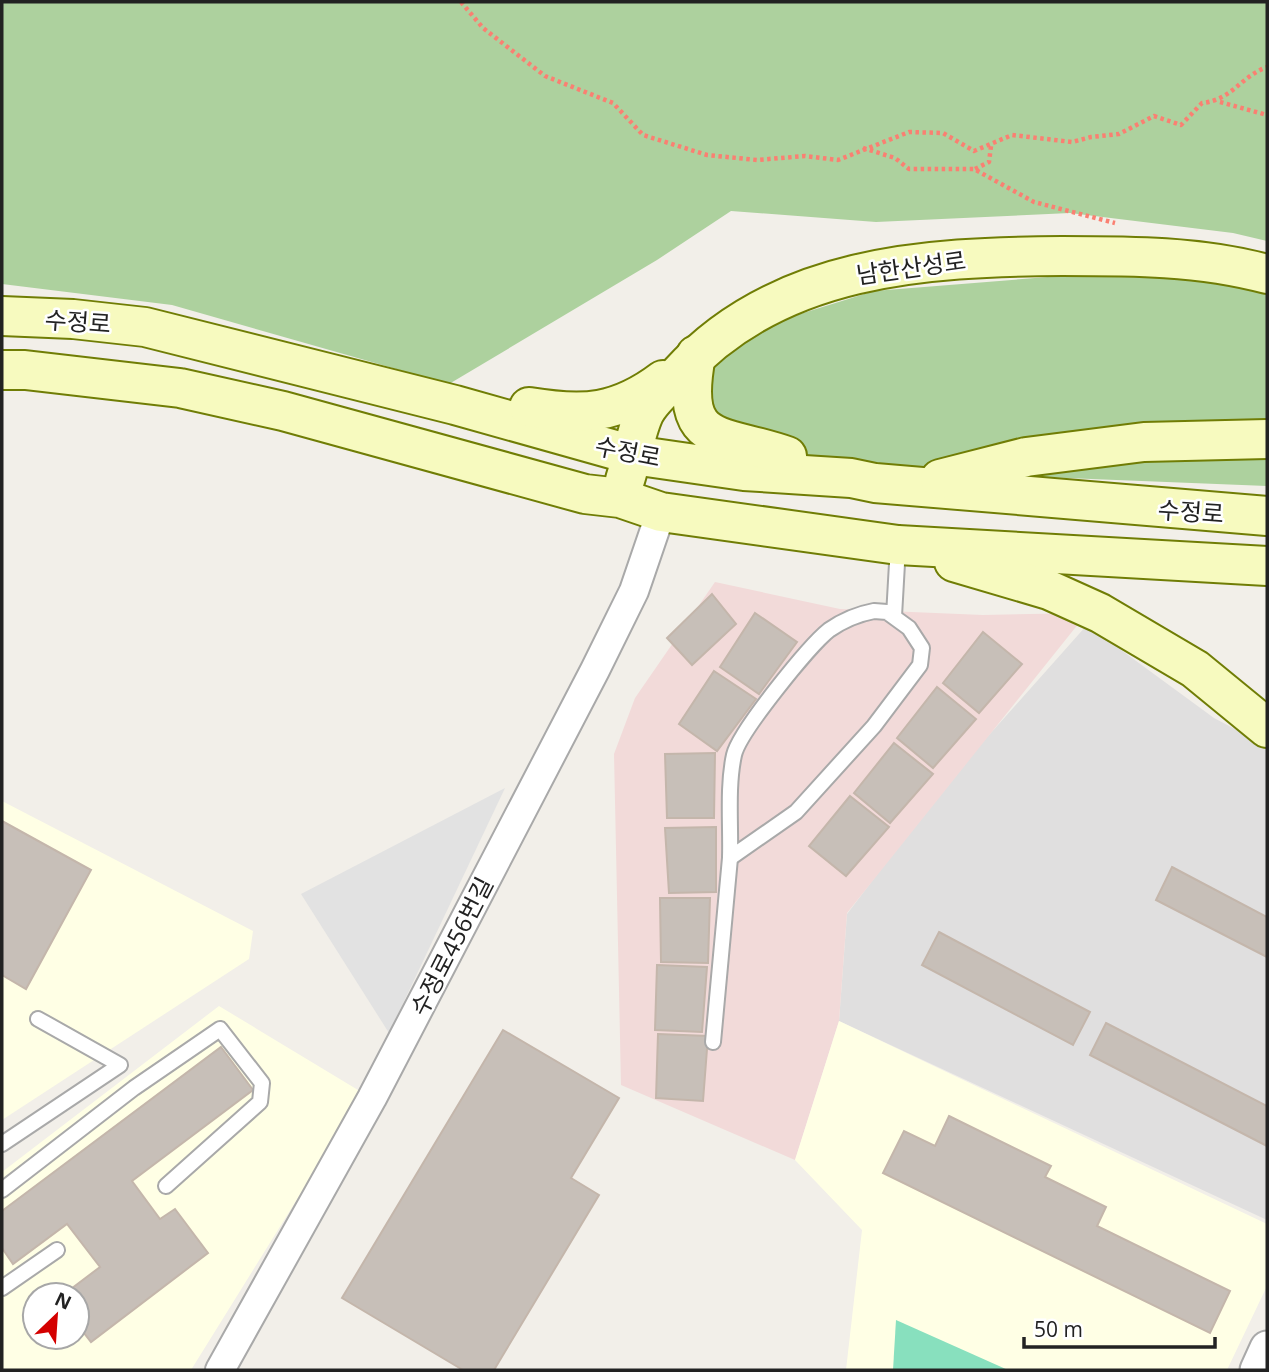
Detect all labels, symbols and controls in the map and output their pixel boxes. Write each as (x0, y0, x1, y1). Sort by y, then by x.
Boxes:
street label: 남한산성로 (854, 243, 968, 291)
street label: 수정로 (44, 302, 112, 340)
street label: 수정로 (592, 428, 664, 474)
street label: 수정로 (1157, 492, 1225, 530)
street label: 수정로456번길 (402, 871, 500, 1021)
north arrow (21, 1281, 91, 1351)
text: N (51, 1286, 76, 1316)
scale bar (1024, 1306, 1215, 1350)
text: 50 m (1034, 1315, 1083, 1343)

